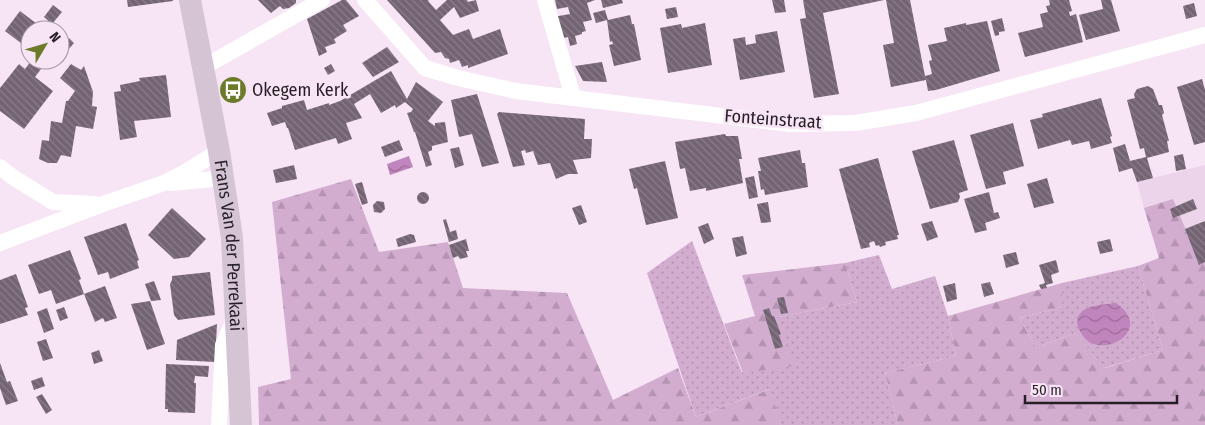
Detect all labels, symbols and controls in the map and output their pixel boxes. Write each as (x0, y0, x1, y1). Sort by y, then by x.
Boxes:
north arrow (20, 20, 70, 70)
text: N (46, 29, 64, 46)
bus stop icon: Okegem Kerk (218, 75, 248, 105)
place label: Okegem Kerk (252, 79, 349, 101)
street label: Fonteinstraat (724, 105, 822, 133)
street label: Frans Van der Perrekaai (209, 158, 247, 332)
scale bar (1025, 372, 1178, 404)
text: 50 m (1032, 381, 1062, 399)

